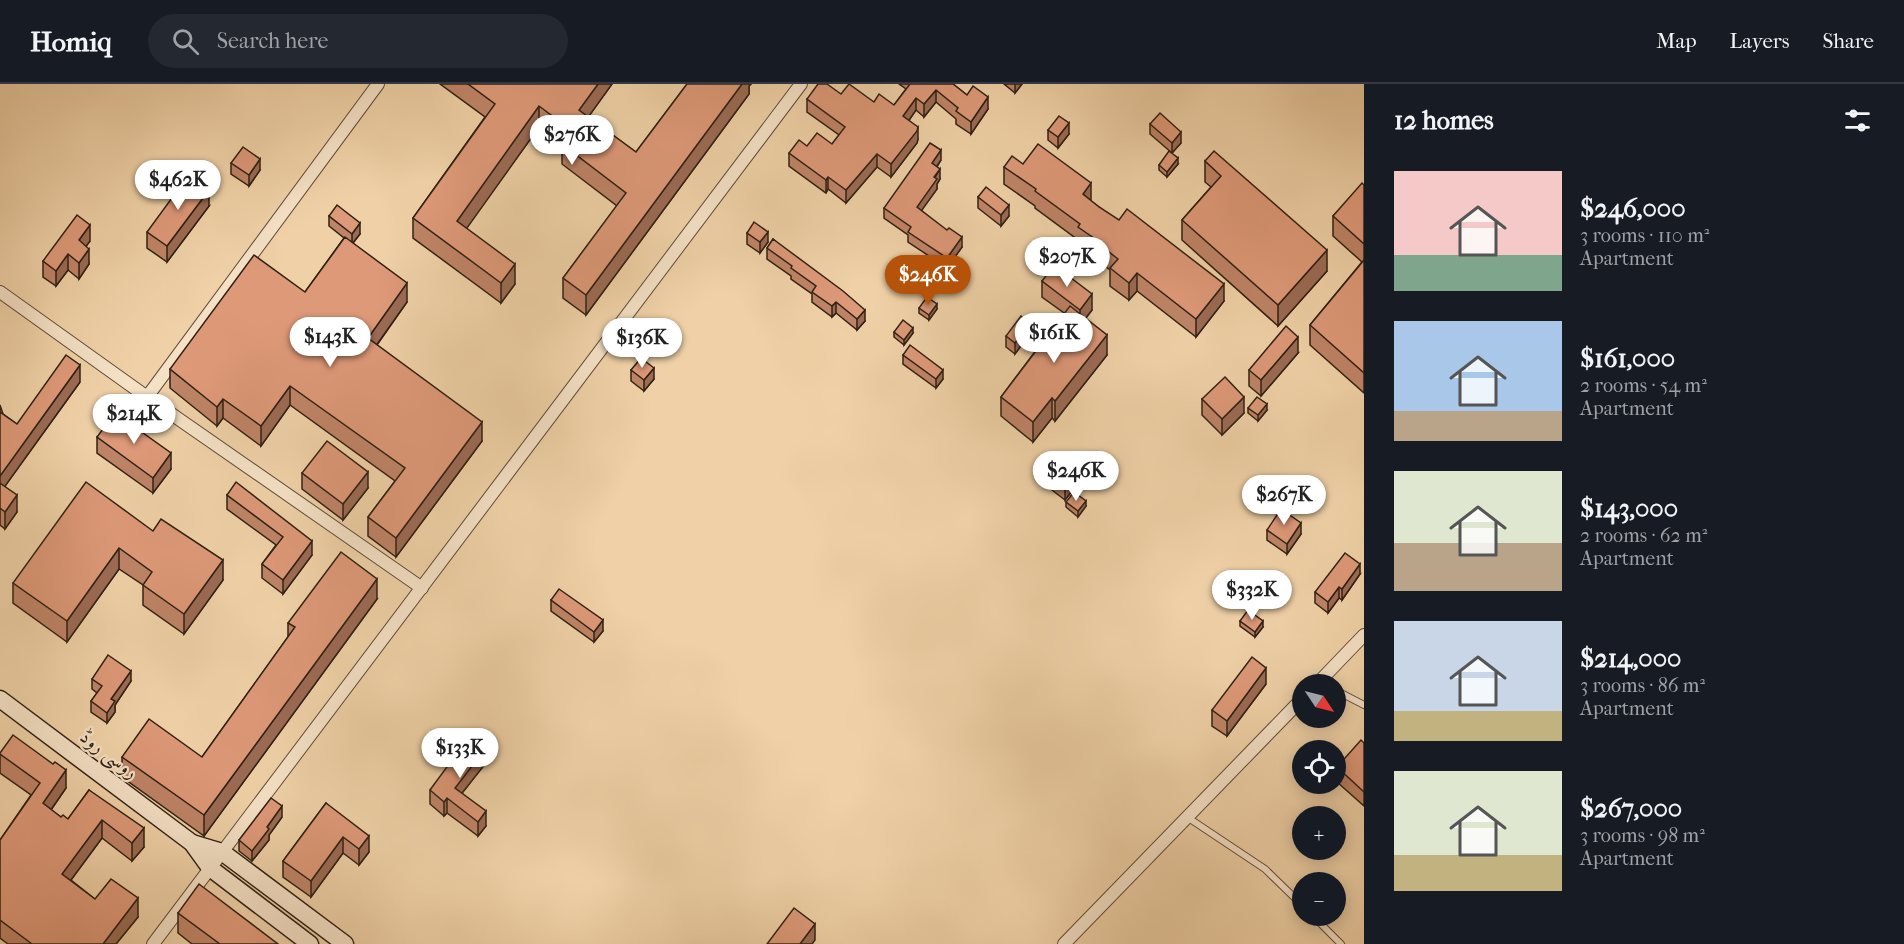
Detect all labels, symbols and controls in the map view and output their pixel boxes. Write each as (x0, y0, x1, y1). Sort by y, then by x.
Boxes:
search box (148, 14, 568, 68)
text: Homiq (30, 25, 112, 58)
icon: search (169, 25, 202, 58)
text: Search here (217, 28, 328, 54)
text: Map (1656, 29, 1697, 53)
text: Layers (1730, 29, 1789, 53)
text: Share (1822, 29, 1874, 53)
icon: filters (1841, 104, 1874, 137)
text: 12 homes (1394, 105, 1494, 136)
pin: $276K (530, 115, 614, 166)
text: $276K (544, 123, 600, 146)
pin: $462K (136, 160, 220, 211)
text: $462K (149, 168, 207, 191)
text: $246,000 (1580, 193, 1686, 224)
icon: home (1442, 195, 1514, 267)
text: 3 rooms · 110 m² (1580, 224, 1709, 247)
pin: $207K (1025, 237, 1109, 288)
text: $207K (1039, 245, 1095, 268)
text: Apartment (1580, 247, 1674, 270)
pin: $246K (886, 255, 970, 306)
text: $246K (899, 263, 957, 286)
pin: $161K (1012, 313, 1096, 364)
pin: $143K (288, 317, 372, 368)
pin: $136K (600, 318, 684, 369)
text: $161K (1029, 321, 1079, 344)
text: $143K (304, 325, 356, 348)
text: $136K (616, 326, 668, 349)
text: $161,000 (1580, 343, 1675, 374)
icon: home (1442, 345, 1514, 417)
text: 2 rooms · 54 m² (1580, 374, 1707, 397)
pin: $214K (92, 394, 176, 445)
text: Apartment (1580, 397, 1674, 420)
text: $214K (107, 402, 161, 425)
pin: $246K (1034, 451, 1118, 502)
text: $246K (1047, 459, 1105, 482)
pin: $267K (1242, 475, 1326, 526)
text: $267K (1256, 483, 1312, 506)
text: $143,000 (1580, 493, 1678, 524)
icon: home (1442, 495, 1514, 567)
text: 2 rooms · 62 m² (1580, 524, 1707, 547)
text: Apartment (1580, 547, 1674, 570)
pin: $332K (1210, 570, 1294, 621)
text: $332K (1226, 578, 1278, 601)
text: $214,000 (1580, 643, 1681, 674)
icon: home (1442, 645, 1514, 717)
north arrow (1292, 674, 1346, 728)
map controls (1292, 674, 1346, 926)
text: 3 rooms · 86 m² (1580, 674, 1705, 697)
text: Apartment (1580, 697, 1674, 720)
street label: روسی روڈ (74, 725, 143, 786)
pin: $133K (418, 728, 502, 779)
text: $133K (435, 736, 485, 759)
button: locate (1292, 740, 1346, 794)
text: $267,000 (1580, 793, 1682, 824)
icon: home (1442, 795, 1514, 867)
button: + (1292, 806, 1346, 860)
text: 3 rooms · 98 m² (1580, 824, 1705, 847)
text: Apartment (1580, 847, 1674, 870)
button: − (1292, 872, 1346, 926)

